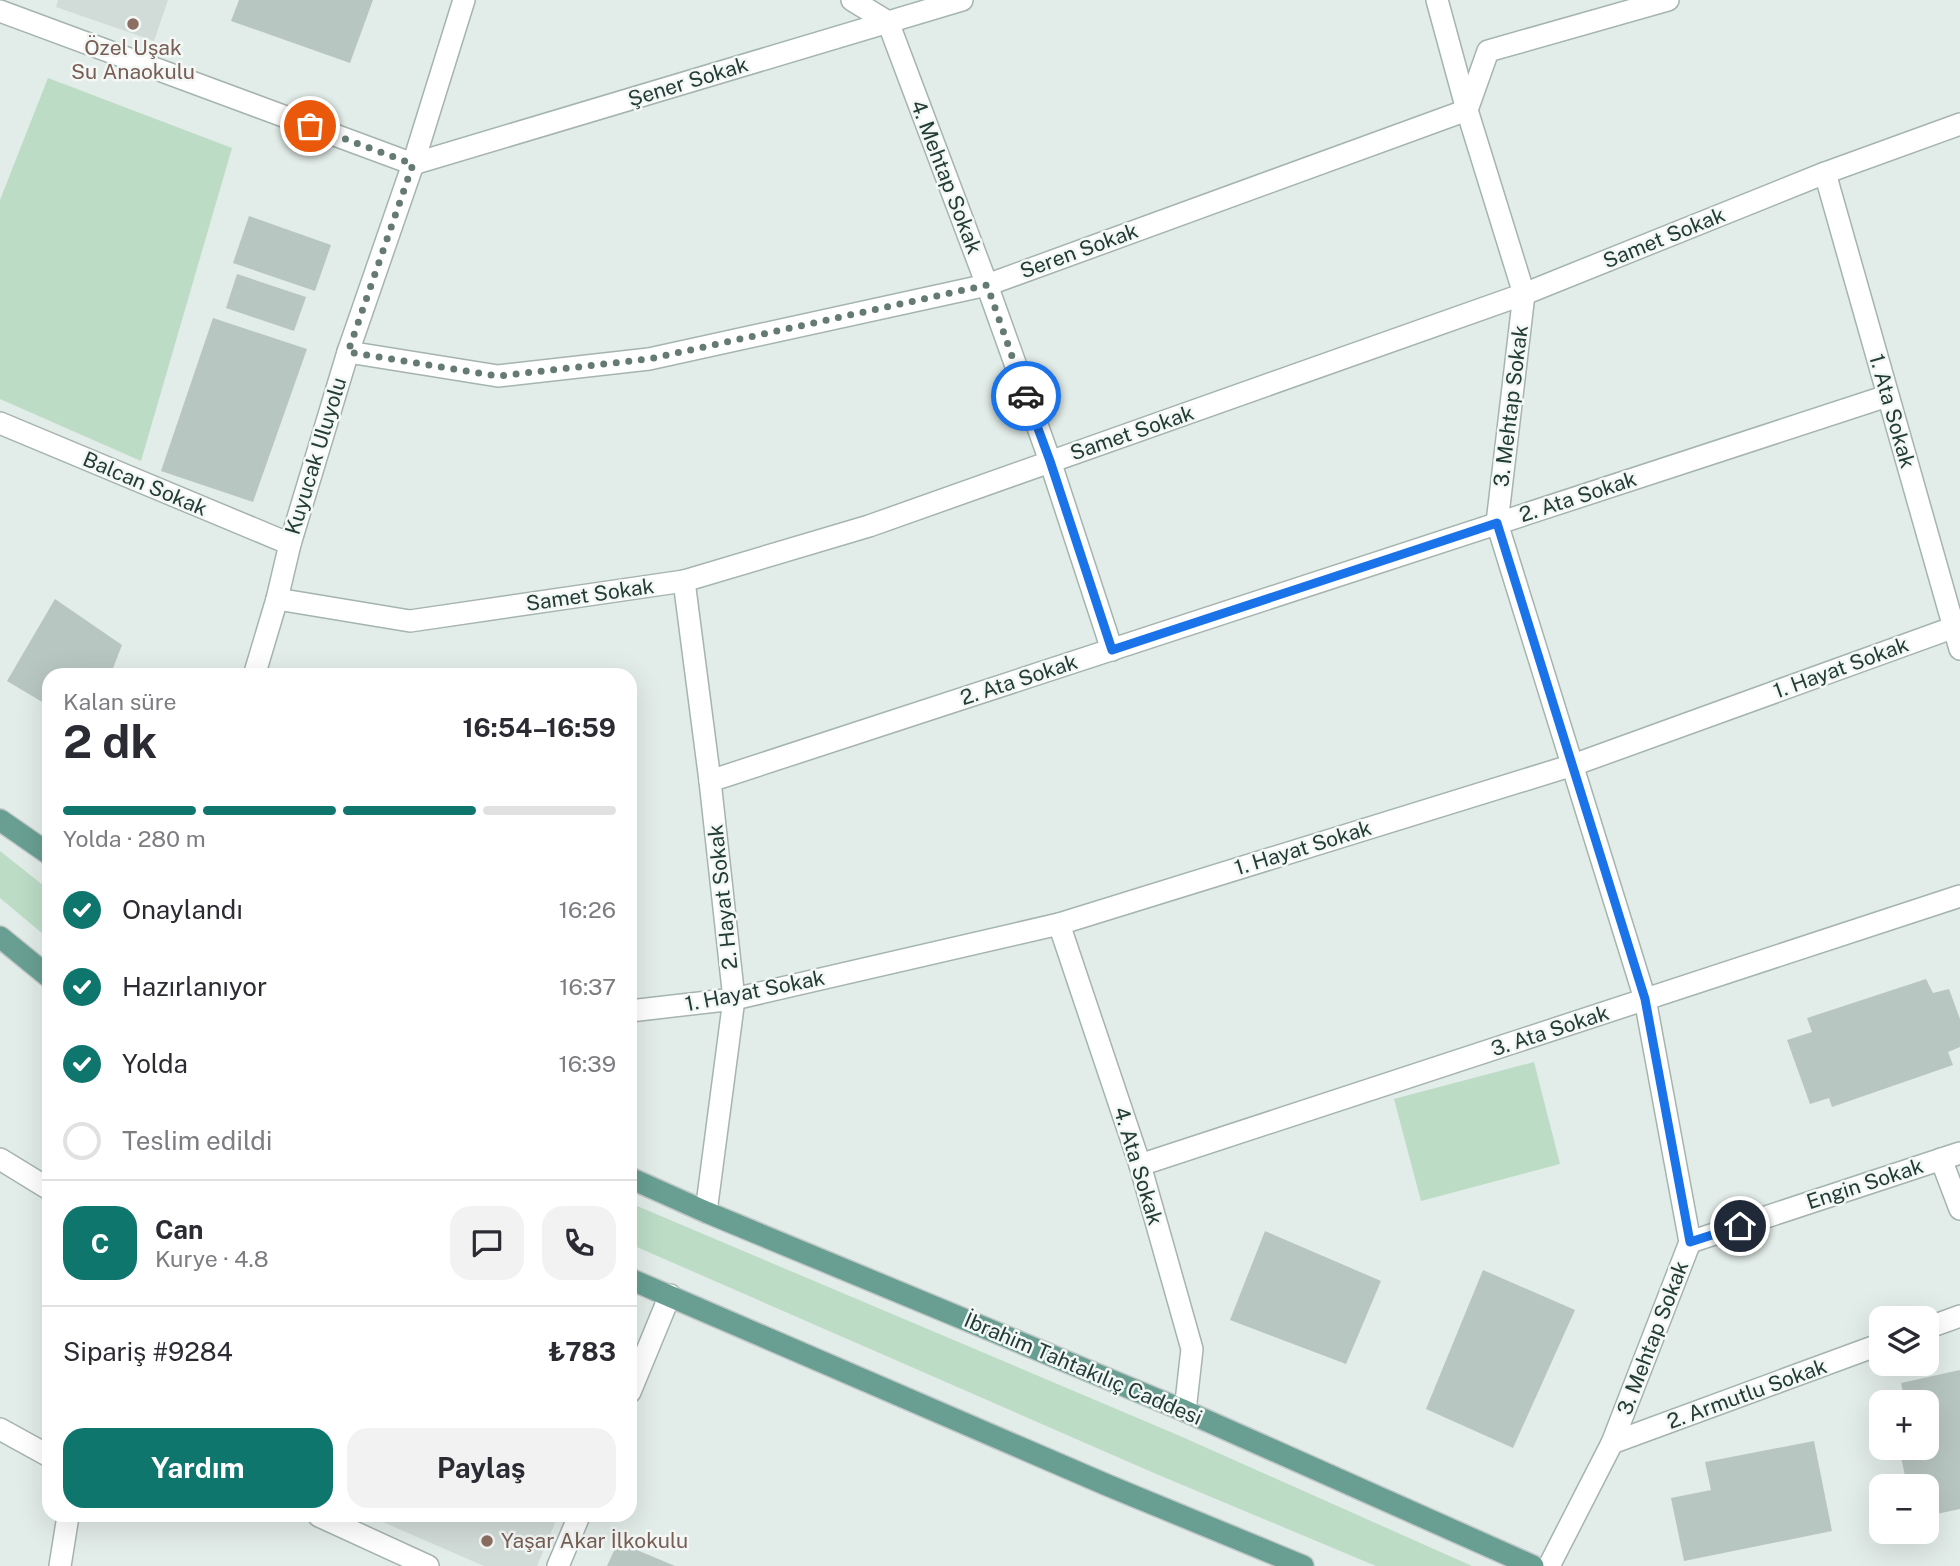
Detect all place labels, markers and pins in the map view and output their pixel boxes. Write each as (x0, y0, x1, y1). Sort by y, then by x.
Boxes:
marker: Özel Uşak Su Anaokulu (125, 16, 141, 32)
place label: Özel Uşak Su Anaokulu (71, 35, 195, 84)
pin (280, 96, 340, 156)
pin (1710, 1196, 1770, 1256)
place label: Yaşar Akar İlkokulu (501, 1528, 688, 1553)
marker: Yaşar Akar İlkokulu (479, 1533, 495, 1549)

